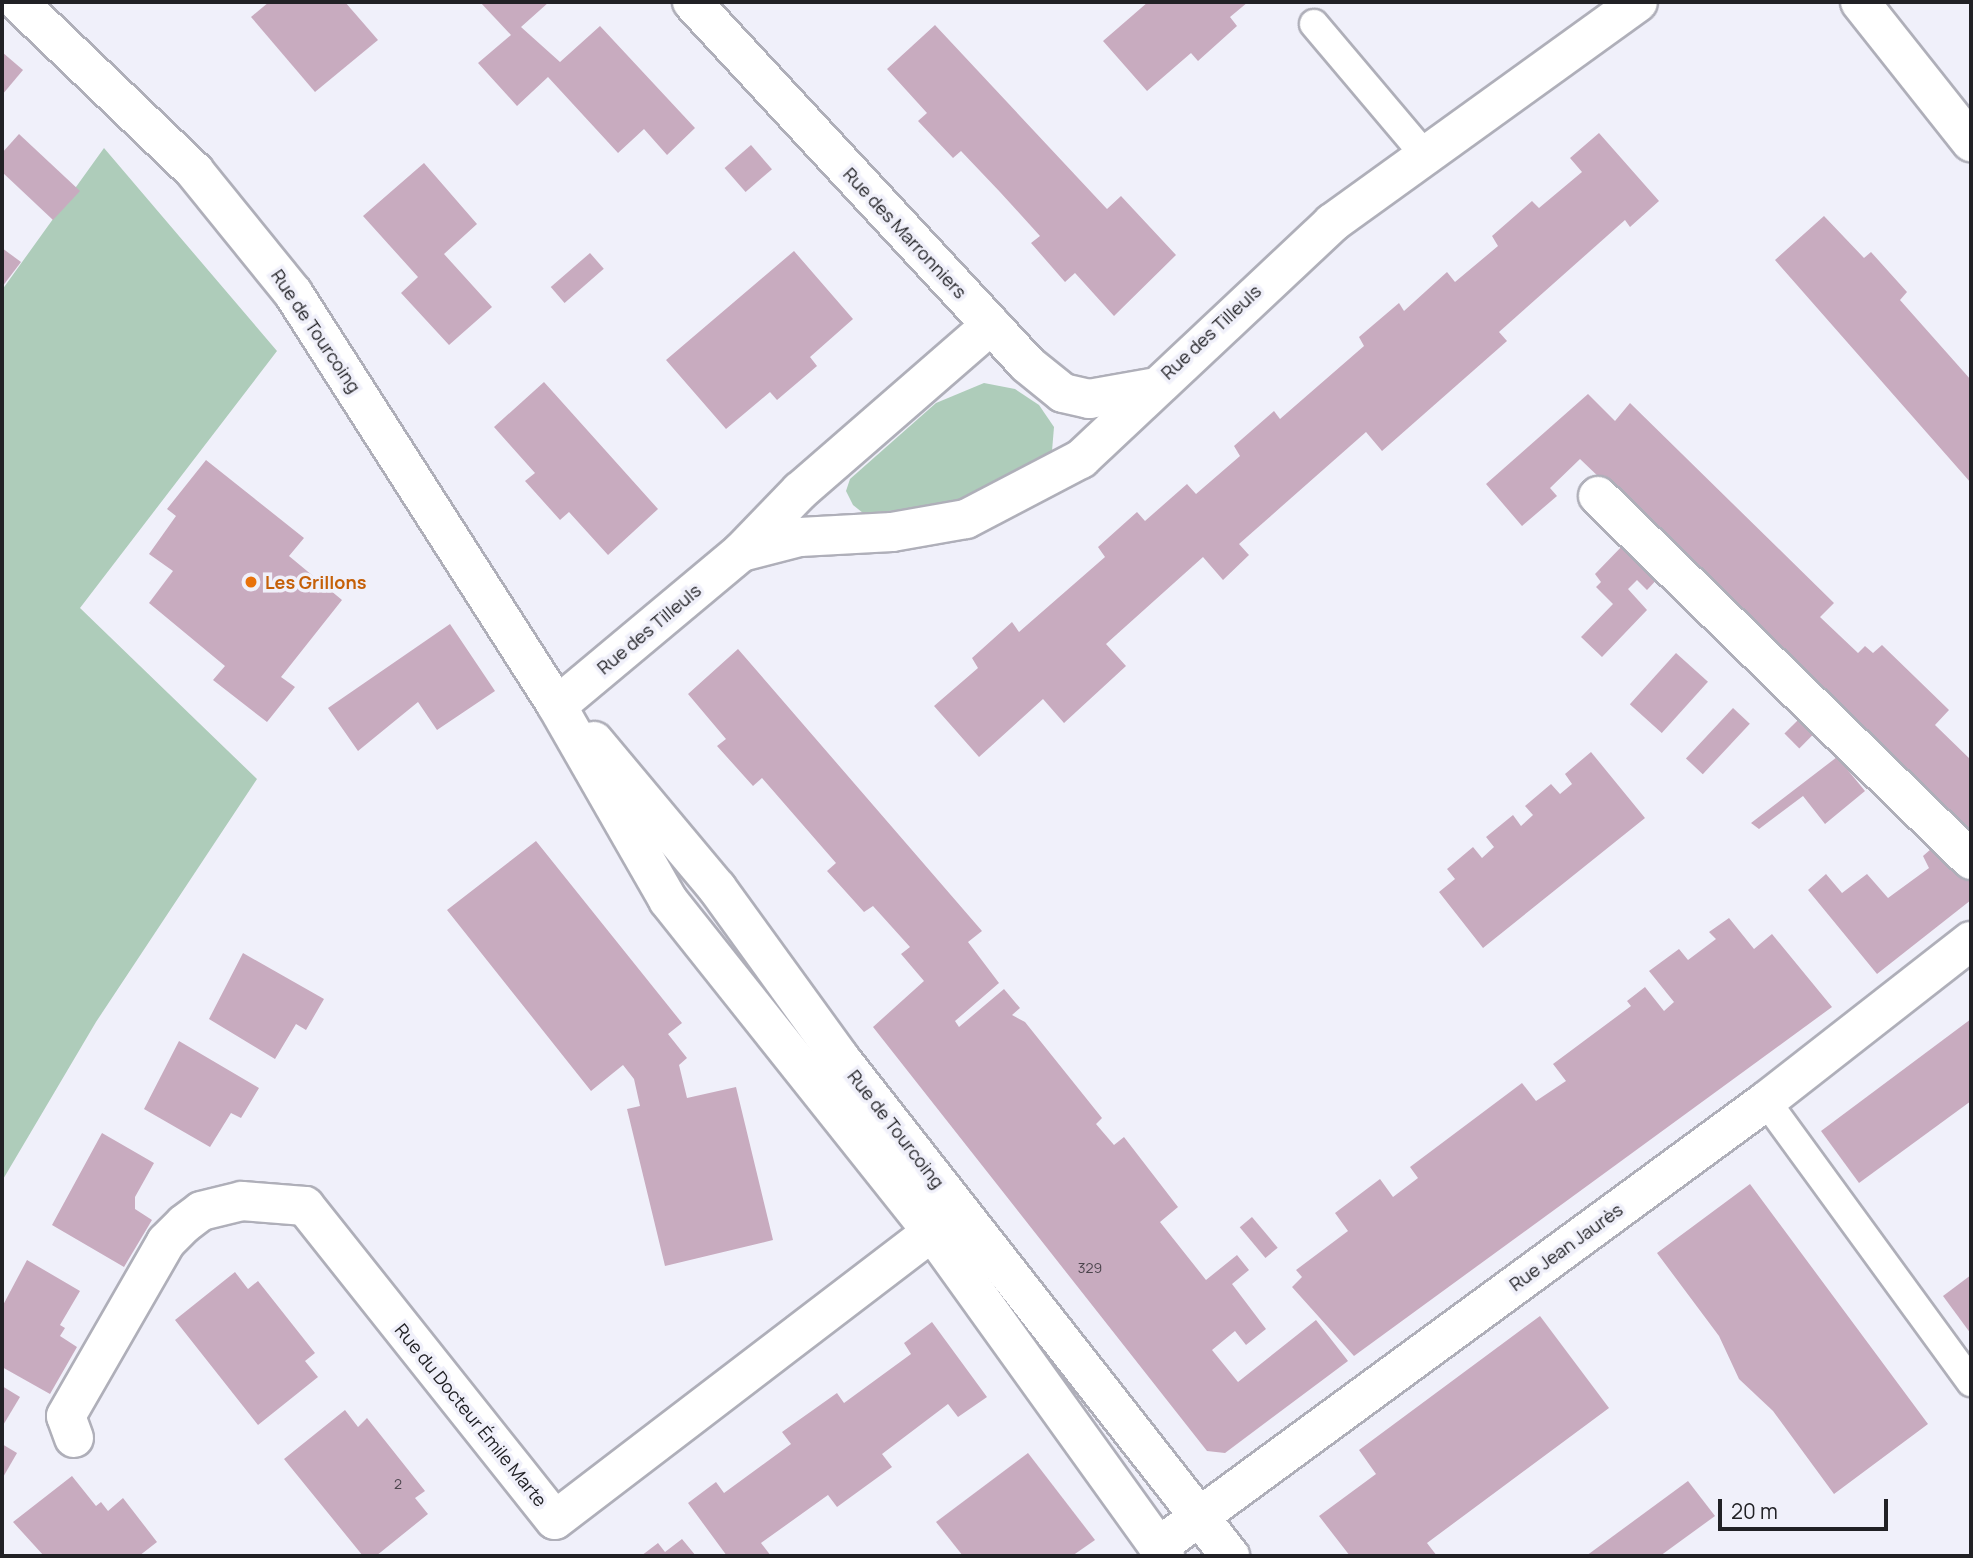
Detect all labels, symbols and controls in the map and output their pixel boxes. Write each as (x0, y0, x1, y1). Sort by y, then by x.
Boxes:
street label: Rue des Marronniers (839, 163, 971, 303)
street label: Rue de Tourcoing (267, 265, 365, 397)
street label: Rue des Tilleuls (1157, 280, 1265, 384)
place label: Les Grillons (265, 571, 366, 593)
marker: Les Grillons (243, 574, 259, 590)
street label: Rue des Tilleuls (593, 579, 705, 679)
street label: Rue de Tourcoing (843, 1066, 949, 1192)
street label: Rue Jean Jaurès (1505, 1199, 1627, 1295)
house number: 329 (1078, 1260, 1102, 1276)
street label: Rue du Docteur Émile Marte (391, 1319, 551, 1511)
house number: 2 (394, 1476, 402, 1492)
scale bar (1721, 1484, 1891, 1528)
text: 20 m (1731, 1497, 1778, 1525)

